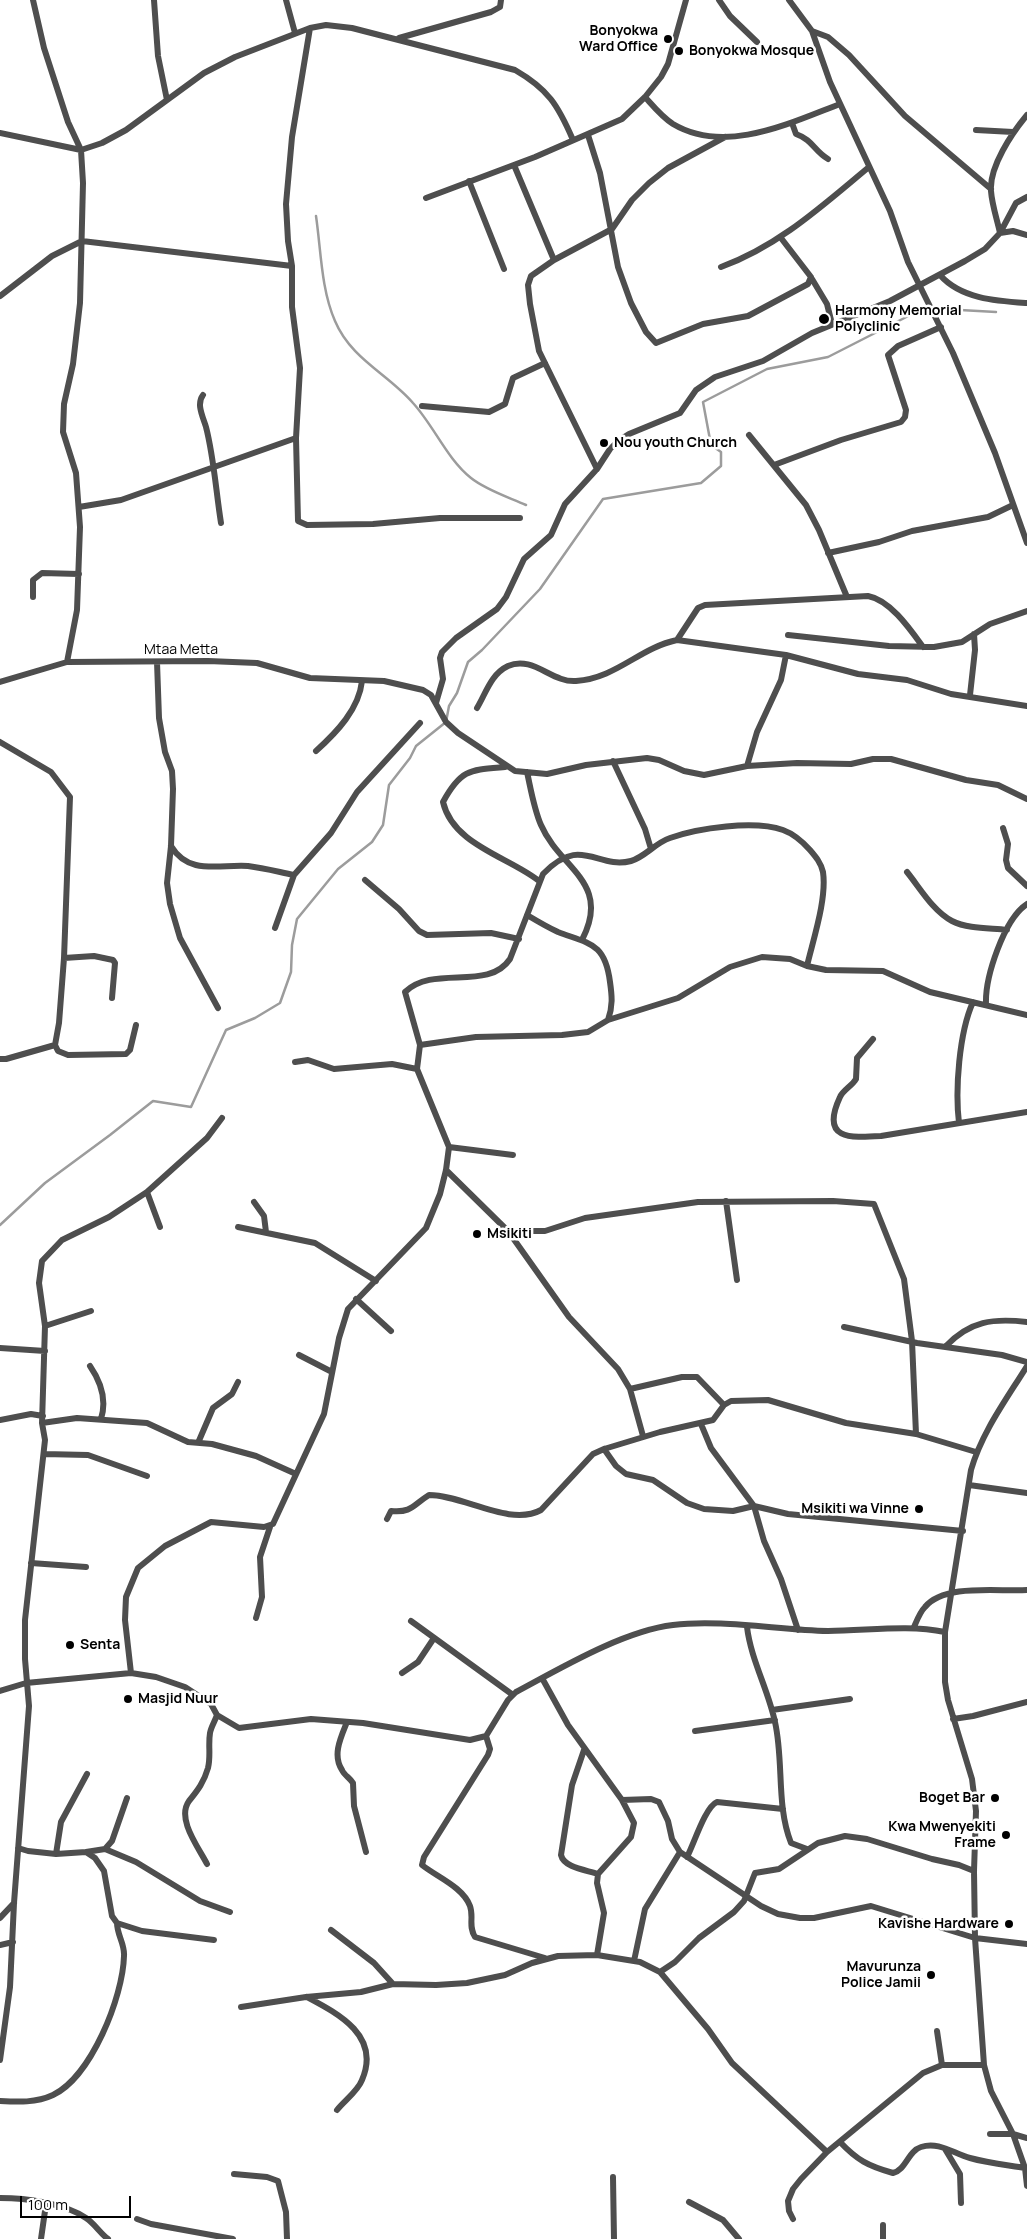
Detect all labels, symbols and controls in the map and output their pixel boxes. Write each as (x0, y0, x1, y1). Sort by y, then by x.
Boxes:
place label: Bonyokwa Ward Office (579, 23, 658, 56)
marker: Bonyokwa Ward Office (662, 33, 674, 45)
place label: Bonyokwa Mosque (689, 43, 814, 59)
marker: Bonyokwa Mosque (673, 45, 685, 57)
place label: Harmony Memorial Polyclinic (835, 303, 962, 336)
marker: Harmony Memorial Polyclinic (817, 312, 831, 326)
place label: Nou youth Church (614, 435, 737, 451)
marker: Nou youth Church (598, 437, 610, 449)
street label: Mtaa Metta (144, 642, 218, 658)
place label: Msikiti (487, 1226, 532, 1242)
marker: Msikiti (471, 1228, 483, 1240)
place label: Msikiti wa Vinne (801, 1501, 909, 1517)
marker: Msikiti wa Vinne (913, 1503, 925, 1515)
place label: Senta (80, 1637, 120, 1653)
marker: Senta (64, 1639, 76, 1651)
place label: Masjid Nuur (138, 1691, 218, 1707)
marker: Masjid Nuur (122, 1693, 134, 1705)
place label: Boget Bar (919, 1790, 985, 1806)
marker: Boget Bar (989, 1792, 1001, 1804)
place label: Kwa Mwenyekiti Frame (888, 1819, 996, 1851)
marker: Kwa Mwenyekiti Frame (1000, 1829, 1012, 1841)
place label: Kavishe Hardware (878, 1916, 999, 1932)
marker: Kavishe Hardware (1003, 1918, 1015, 1930)
place label: Mavurunza Police Jamii (841, 1959, 921, 1991)
marker: Mavurunza Police Jamii (925, 1969, 937, 1981)
scale bar (22, 2186, 134, 2218)
text: 100 m (28, 2194, 68, 2215)

